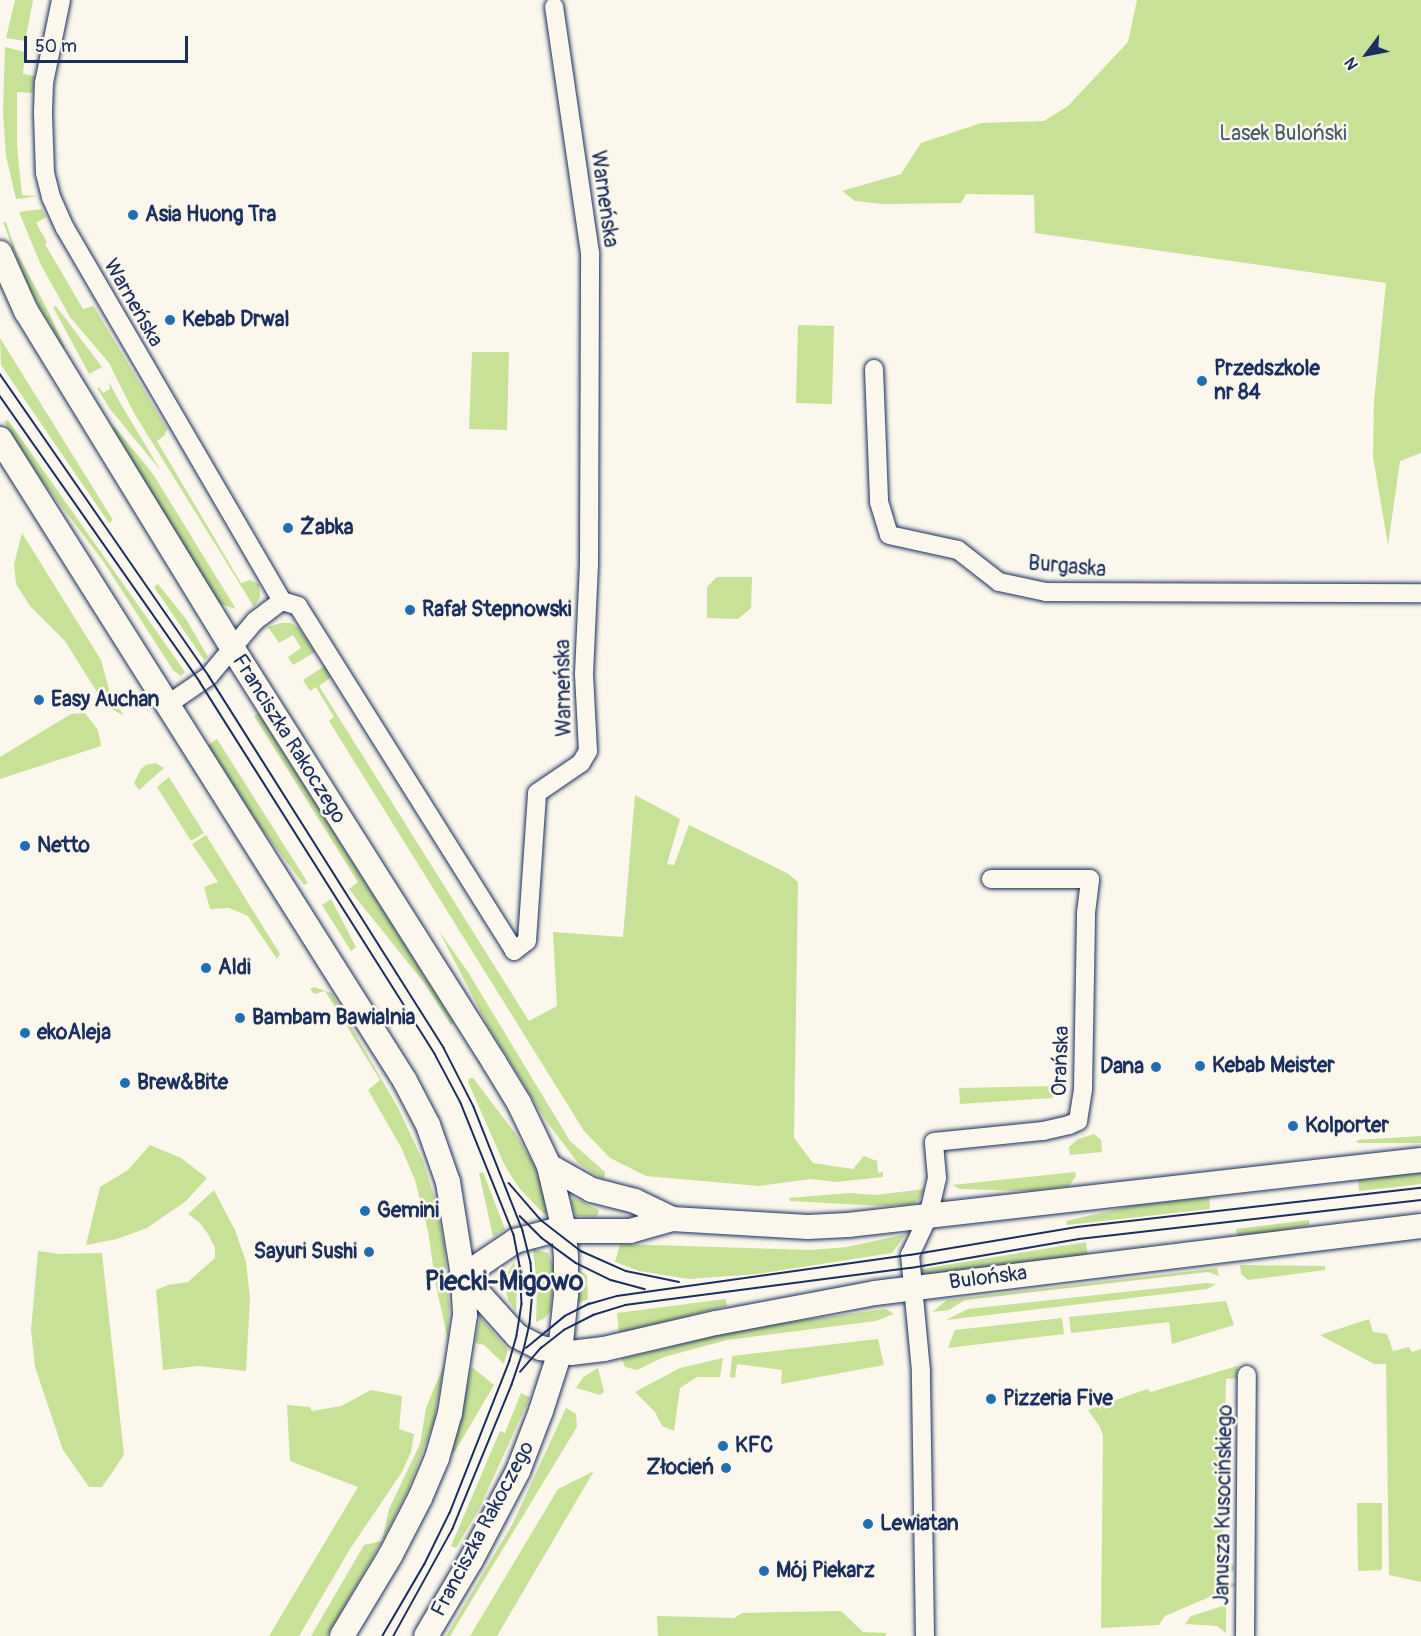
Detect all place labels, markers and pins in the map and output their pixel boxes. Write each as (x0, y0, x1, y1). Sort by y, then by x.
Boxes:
place label: Asia Huong Tra (145, 202, 276, 228)
marker: Asia Huong Tra (126, 208, 140, 222)
place label: Kebab Drwal (182, 307, 290, 333)
marker: Kebab Drwal (163, 313, 177, 327)
place label: Przedszkole nr 84 (1214, 356, 1320, 406)
marker: Przedszkole nr 84 (1195, 374, 1209, 388)
place label: Żabka (300, 515, 354, 541)
marker: Żabka (281, 521, 295, 535)
place label: Rafał Stepnowski (422, 597, 572, 623)
marker: Rafał Stepnowski (403, 603, 417, 617)
place label: Easy Auchan (51, 687, 159, 713)
marker: Easy Auchan (32, 693, 46, 707)
place label: Netto (37, 833, 90, 859)
marker: Netto (18, 839, 32, 853)
place label: Aldi (218, 955, 251, 981)
marker: Aldi (199, 961, 213, 975)
place label: Bambam Bawialnia (252, 1005, 415, 1031)
marker: Bambam Bawialnia (233, 1011, 247, 1025)
place label: ekoAleja (37, 1020, 111, 1046)
marker: ekoAleja (18, 1026, 32, 1040)
place label: Kebab Meister (1212, 1053, 1335, 1079)
place label: Dana (1100, 1054, 1144, 1080)
marker: Kebab Meister (1193, 1059, 1207, 1073)
marker: Dana (1149, 1060, 1163, 1074)
place label: Brew&Bite (137, 1070, 228, 1096)
marker: Brew&Bite (118, 1076, 132, 1090)
place label: Kolporter (1305, 1113, 1389, 1139)
marker: Kolporter (1286, 1119, 1300, 1133)
place label: Gemini (377, 1198, 439, 1224)
marker: Gemini (358, 1204, 372, 1218)
place label: Sayuri Sushi (254, 1239, 357, 1265)
marker: Sayuri Sushi (362, 1245, 376, 1259)
place label: Pizzeria Five (1003, 1386, 1113, 1412)
marker: Pizzeria Five (984, 1392, 998, 1406)
place label: KFC (735, 1433, 773, 1459)
marker: KFC (716, 1439, 730, 1453)
place label: Złocień (646, 1455, 714, 1481)
marker: Złocień (719, 1461, 733, 1475)
place label: Lewiatan (880, 1511, 959, 1537)
marker: Lewiatan (861, 1517, 875, 1531)
place label: Mój Piekarz (776, 1558, 875, 1584)
marker: Mój Piekarz (757, 1564, 771, 1578)

